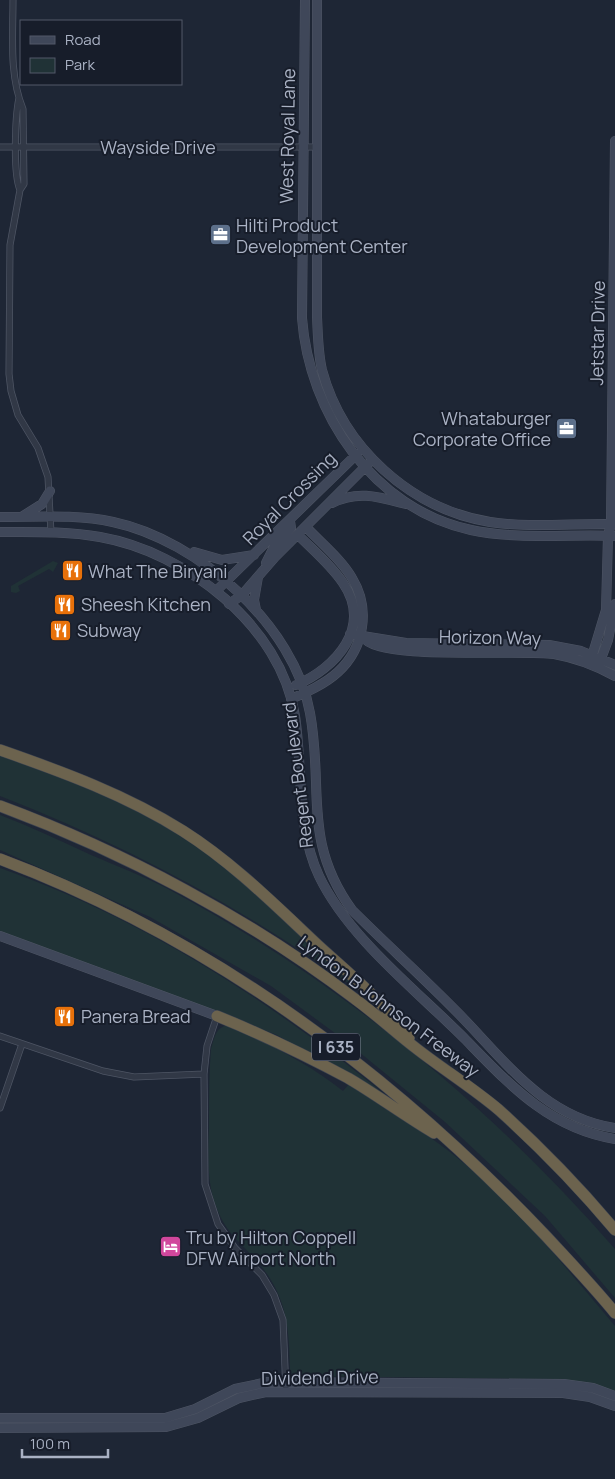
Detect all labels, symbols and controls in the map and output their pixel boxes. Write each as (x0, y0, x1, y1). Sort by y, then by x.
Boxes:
legend (20, 20, 182, 85)
text: Road (65, 29, 101, 50)
text: Park (65, 54, 95, 75)
street label: West Royal Lane (274, 68, 300, 204)
street label: Wayside Drive (100, 135, 216, 159)
place label: Hilti Product Development Center (236, 213, 408, 258)
office icon: Hilti Product Development Center (208, 223, 232, 247)
street label: Jetstar Drive (584, 280, 610, 386)
place label: Whataburger Corporate Office (413, 406, 552, 451)
office icon: Whataburger Corporate Office (555, 416, 579, 440)
street label: Royal Crossing (237, 446, 341, 550)
restaurant icon: What The Biryani (60, 559, 84, 583)
place label: What The Biryani (88, 559, 228, 583)
restaurant icon: Sheesh Kitchen (53, 592, 77, 616)
place label: Sheesh Kitchen (81, 592, 211, 616)
restaurant icon: Subway (49, 618, 73, 642)
place label: Subway (77, 618, 142, 642)
street label: Horizon Way (439, 624, 542, 650)
street label: Regent Boulevard (276, 701, 318, 849)
street label: Lyndon B Johnson Freeway (293, 930, 485, 1083)
restaurant icon: Panera Bread (53, 1004, 77, 1028)
place label: Panera Bread (81, 1004, 191, 1028)
road number: I 635 (312, 1034, 360, 1060)
place label: Tru by Hilton Coppell DFW Airport North (186, 1225, 356, 1270)
hotel icon: Tru by Hilton Coppell DFW Airport North (158, 1235, 182, 1259)
street label: Dividend Drive (261, 1364, 379, 1390)
scale bar (22, 1426, 109, 1458)
text: 100 m (30, 1433, 70, 1454)

